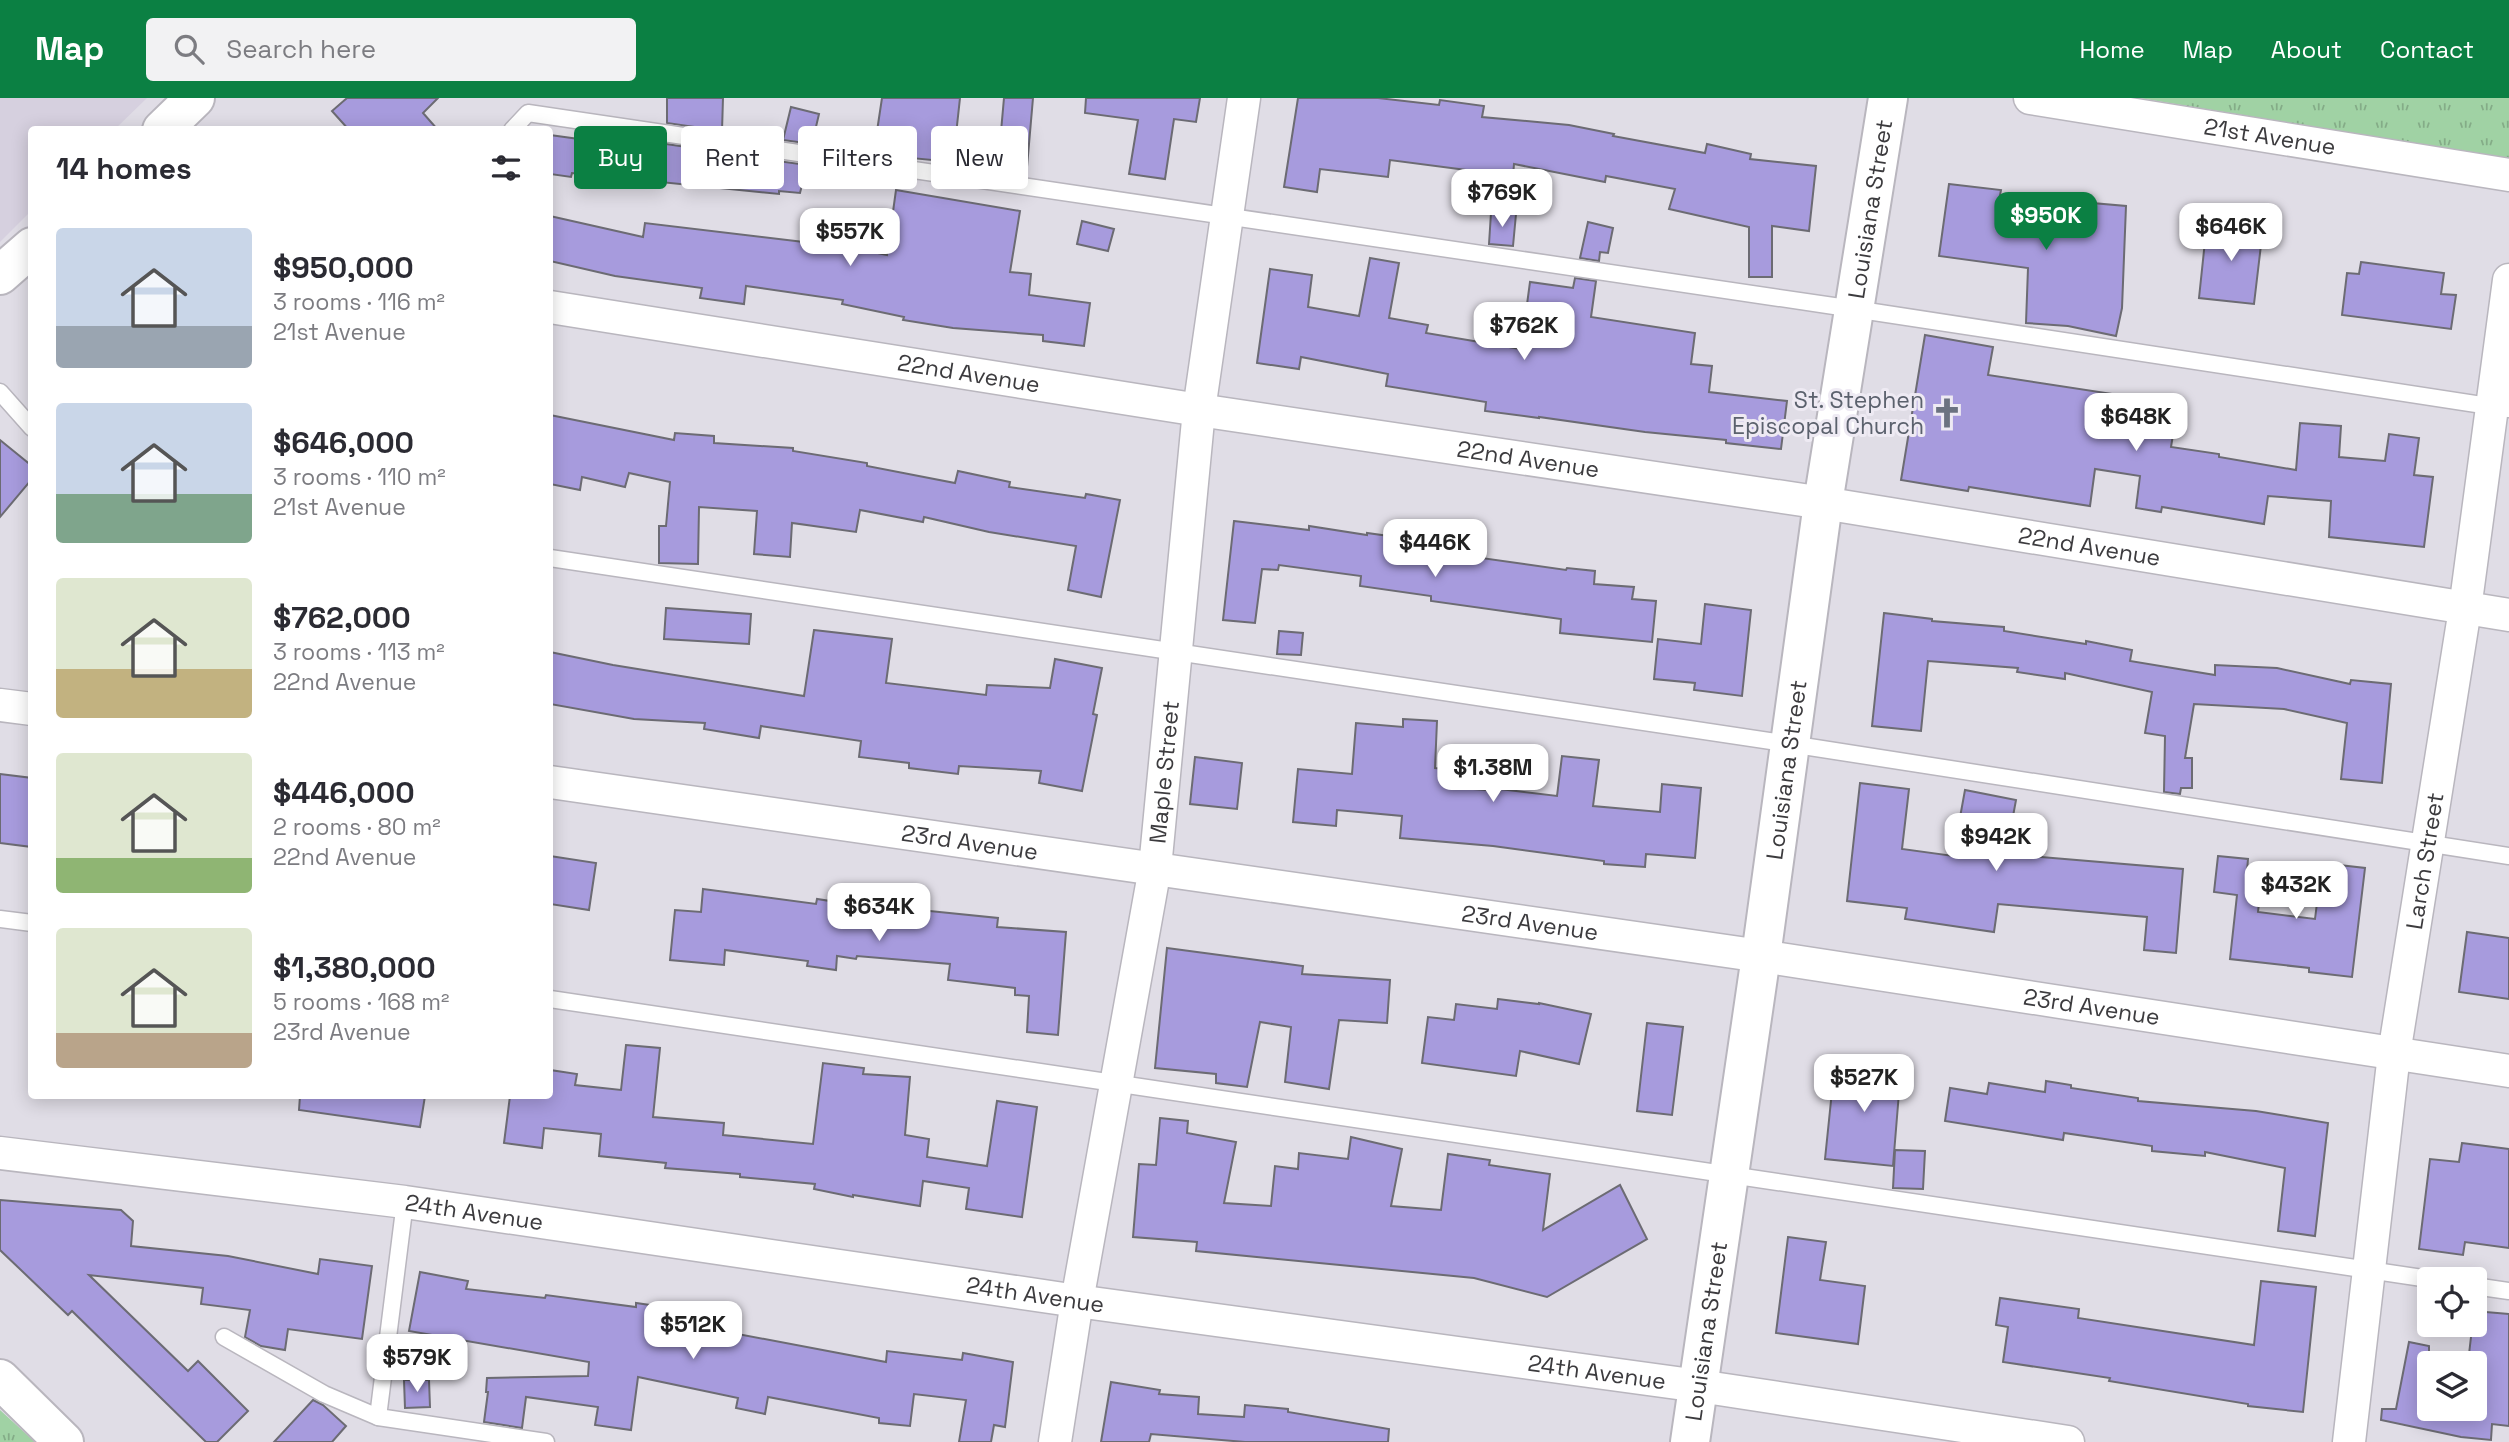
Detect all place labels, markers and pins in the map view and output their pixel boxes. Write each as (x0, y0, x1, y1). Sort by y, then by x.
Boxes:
pin: $769K (1453, 170, 1551, 229)
pin: $950K (1997, 192, 2095, 252)
pin: $646K (2182, 204, 2280, 263)
pin: $557K (801, 208, 899, 268)
pin: $762K (1475, 302, 1573, 362)
place label: St. Stephen Episcopal Church (1732, 385, 1924, 441)
pin: $648K (2087, 394, 2185, 453)
church icon: St. Stephen Episcopal Church (1930, 396, 1964, 430)
pin: $446K (1386, 519, 1484, 579)
pin: $1.38M (1436, 744, 1550, 804)
pin: $942K (1947, 814, 2045, 873)
pin: $432K (2247, 862, 2345, 921)
pin: $634K (830, 884, 928, 943)
pin: $527K (1815, 1054, 1913, 1114)
pin: $512K (644, 1302, 742, 1361)
pin: $579K (368, 1334, 466, 1394)

